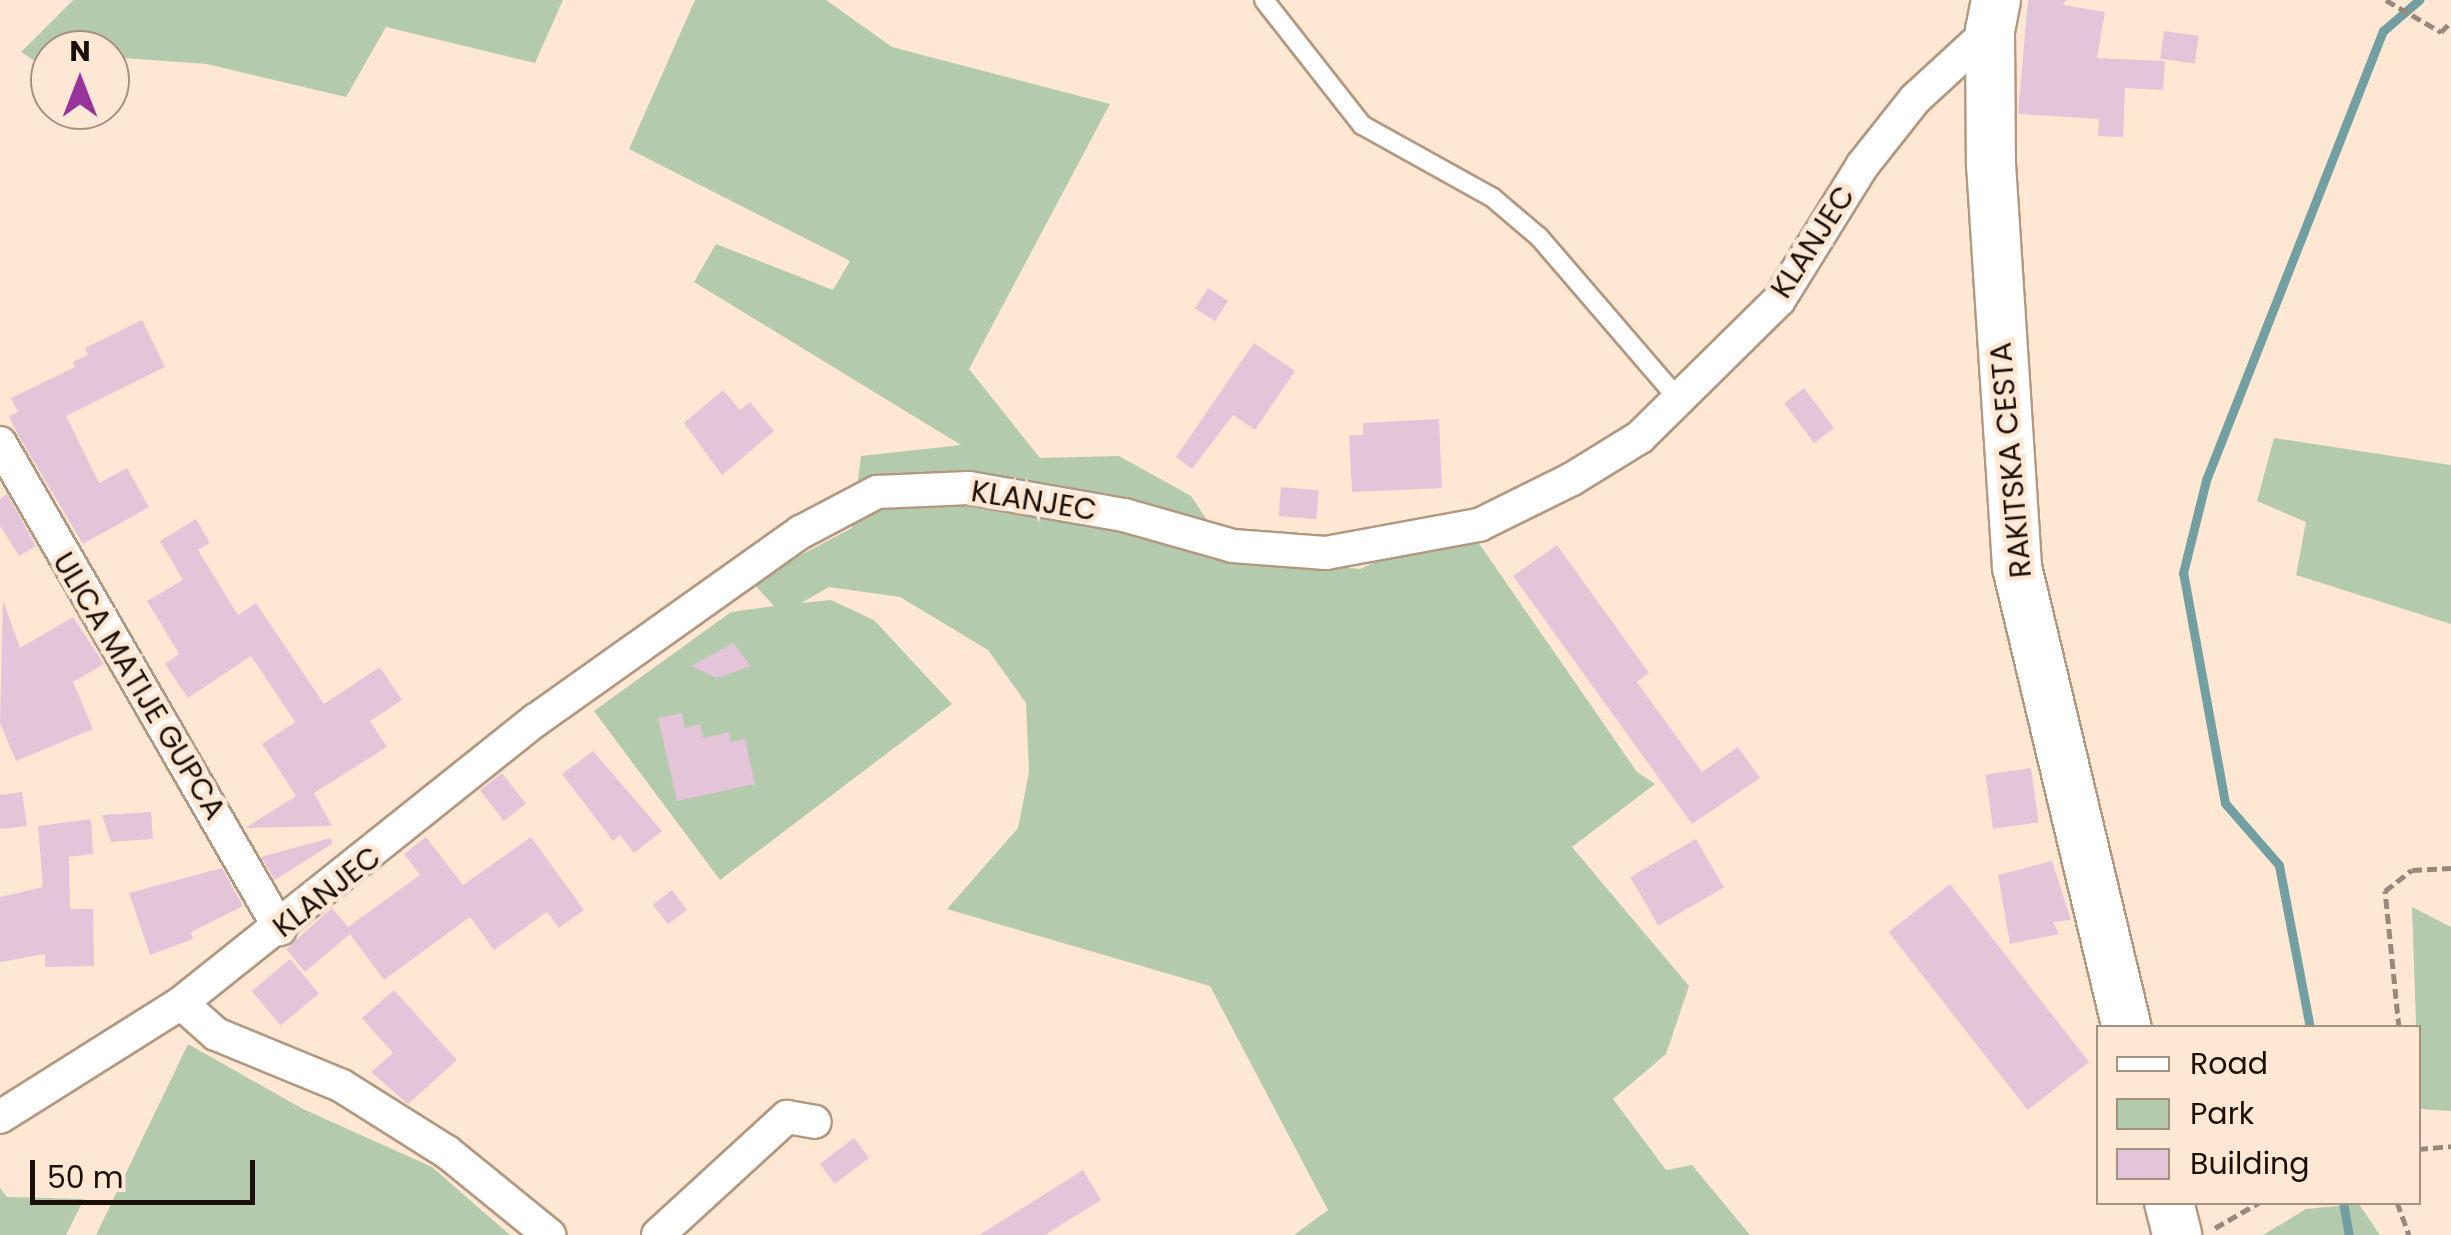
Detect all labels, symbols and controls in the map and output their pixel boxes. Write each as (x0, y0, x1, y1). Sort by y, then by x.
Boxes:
north arrow (30, 30, 130, 130)
text: N (69, 32, 91, 71)
street label: KLANJEC (1763, 179, 1863, 305)
street label: RAKITSKA CESTA (1983, 341, 2039, 579)
street label: KLANJEC (969, 473, 1099, 529)
street label: ULICA MATIJE GUPCA (45, 546, 233, 826)
street label: KLANJEC (266, 839, 388, 945)
legend (2096, 1025, 2421, 1205)
text: Road (2190, 1042, 2268, 1085)
text: Park (2190, 1092, 2254, 1135)
scale bar (35, 1140, 260, 1202)
text: Building (2190, 1142, 2310, 1185)
text: 50 m (47, 1156, 124, 1199)

